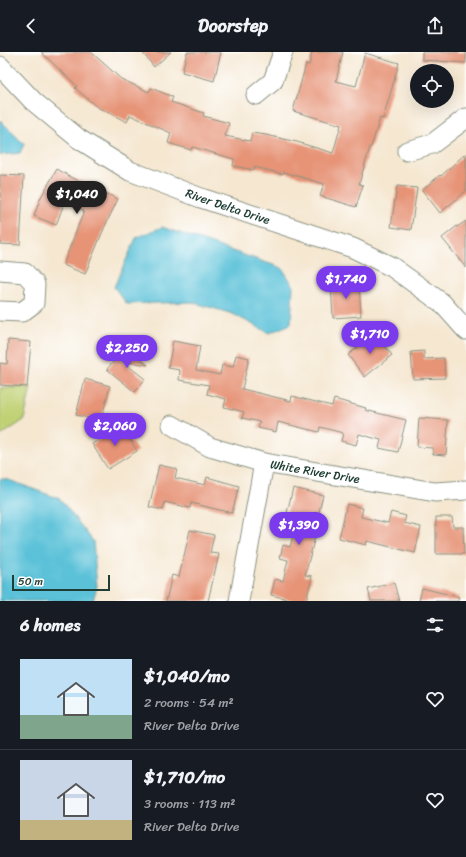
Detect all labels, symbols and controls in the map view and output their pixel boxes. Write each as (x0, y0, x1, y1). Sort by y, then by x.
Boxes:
text: Doorstep (198, 10, 268, 42)
icon: back (20, 15, 42, 37)
icon: share (424, 15, 446, 37)
map controls (410, 64, 454, 108)
button: locate (410, 64, 454, 108)
pin: $1,040 (44, 181, 110, 215)
text: $1,040 (56, 182, 98, 205)
street label: River Delta Drive (182, 182, 273, 231)
pin: $1,740 (313, 266, 379, 300)
text: $1,740 (325, 267, 367, 290)
pin: $1,710 (337, 321, 403, 355)
text: $1,710 (350, 322, 390, 345)
pin: $2,250 (94, 335, 160, 369)
text: $2,250 (105, 336, 149, 359)
pin: $2,060 (82, 413, 148, 447)
text: $2,060 (93, 414, 137, 437)
street label: White River Drive (269, 453, 362, 490)
pin: $1,390 (266, 512, 332, 546)
text: $1,390 (278, 513, 320, 536)
text: 50 m (18, 572, 43, 591)
scale bar (12, 573, 110, 592)
text: 6 homes (20, 610, 80, 640)
icon: filters (424, 614, 446, 636)
text: $1,040/mo (144, 661, 230, 691)
icon: home (52, 675, 100, 723)
icon: heart (424, 688, 446, 710)
text: 2 rooms · 54 m² (144, 691, 234, 714)
text: River Delta Drive (144, 714, 239, 737)
text: $1,710/mo (144, 762, 225, 792)
icon: home (52, 776, 100, 824)
icon: heart (424, 789, 446, 811)
text: 3 rooms · 113 m² (144, 792, 235, 815)
text: River Delta Drive (144, 815, 239, 838)

